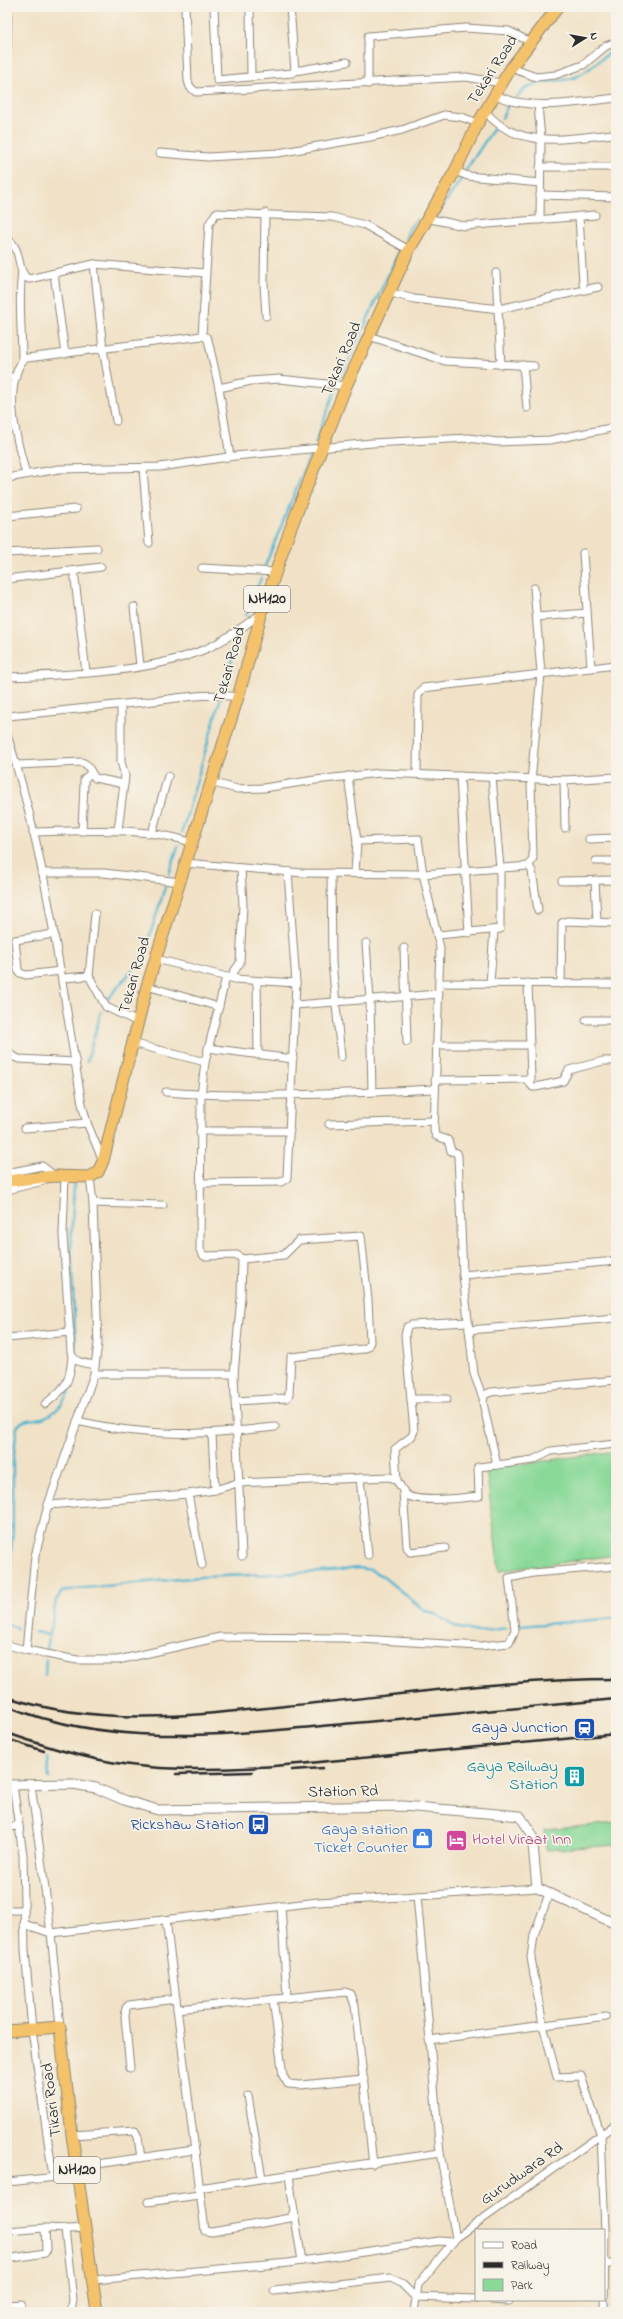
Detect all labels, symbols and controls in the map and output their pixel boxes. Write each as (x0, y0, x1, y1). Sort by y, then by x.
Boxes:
north arrow (565, 18, 605, 58)
street label: Tekari Road (462, 30, 524, 110)
text: N (585, 31, 602, 41)
street label: Tekari Road (316, 318, 368, 400)
road number: NH120 (244, 586, 290, 612)
street label: Tekari Road (208, 624, 252, 706)
street label: Tekari Road (113, 934, 157, 1016)
station icon: Gaya Junction (571, 1715, 597, 1741)
place label: Gaya Junction (471, 1716, 568, 1740)
place label: Gaya Railway Station (467, 1755, 558, 1797)
building icon: Gaya Railway Station (561, 1763, 587, 1789)
street label: Station Rd (307, 1779, 379, 1805)
bus stop icon: Rickshaw Station (246, 1812, 272, 1838)
place label: Rickshaw Station (131, 1813, 244, 1837)
place label: Gaya station Ticket Counter (314, 1818, 408, 1860)
shop icon: Gaya station Ticket Counter (410, 1826, 436, 1852)
hotel icon: Hotel Viraat Inn (443, 1827, 469, 1853)
place label: Hotel Viraat Inn (472, 1828, 571, 1852)
street label: Tikari Road (36, 2062, 68, 2138)
street label: Gurudwara Rd (475, 2136, 569, 2212)
road number: NH120 (54, 2157, 100, 2183)
legend (475, 2229, 605, 2301)
text: Road (511, 2237, 537, 2255)
text: Railway (511, 2257, 550, 2276)
text: Park (511, 2277, 533, 2295)

